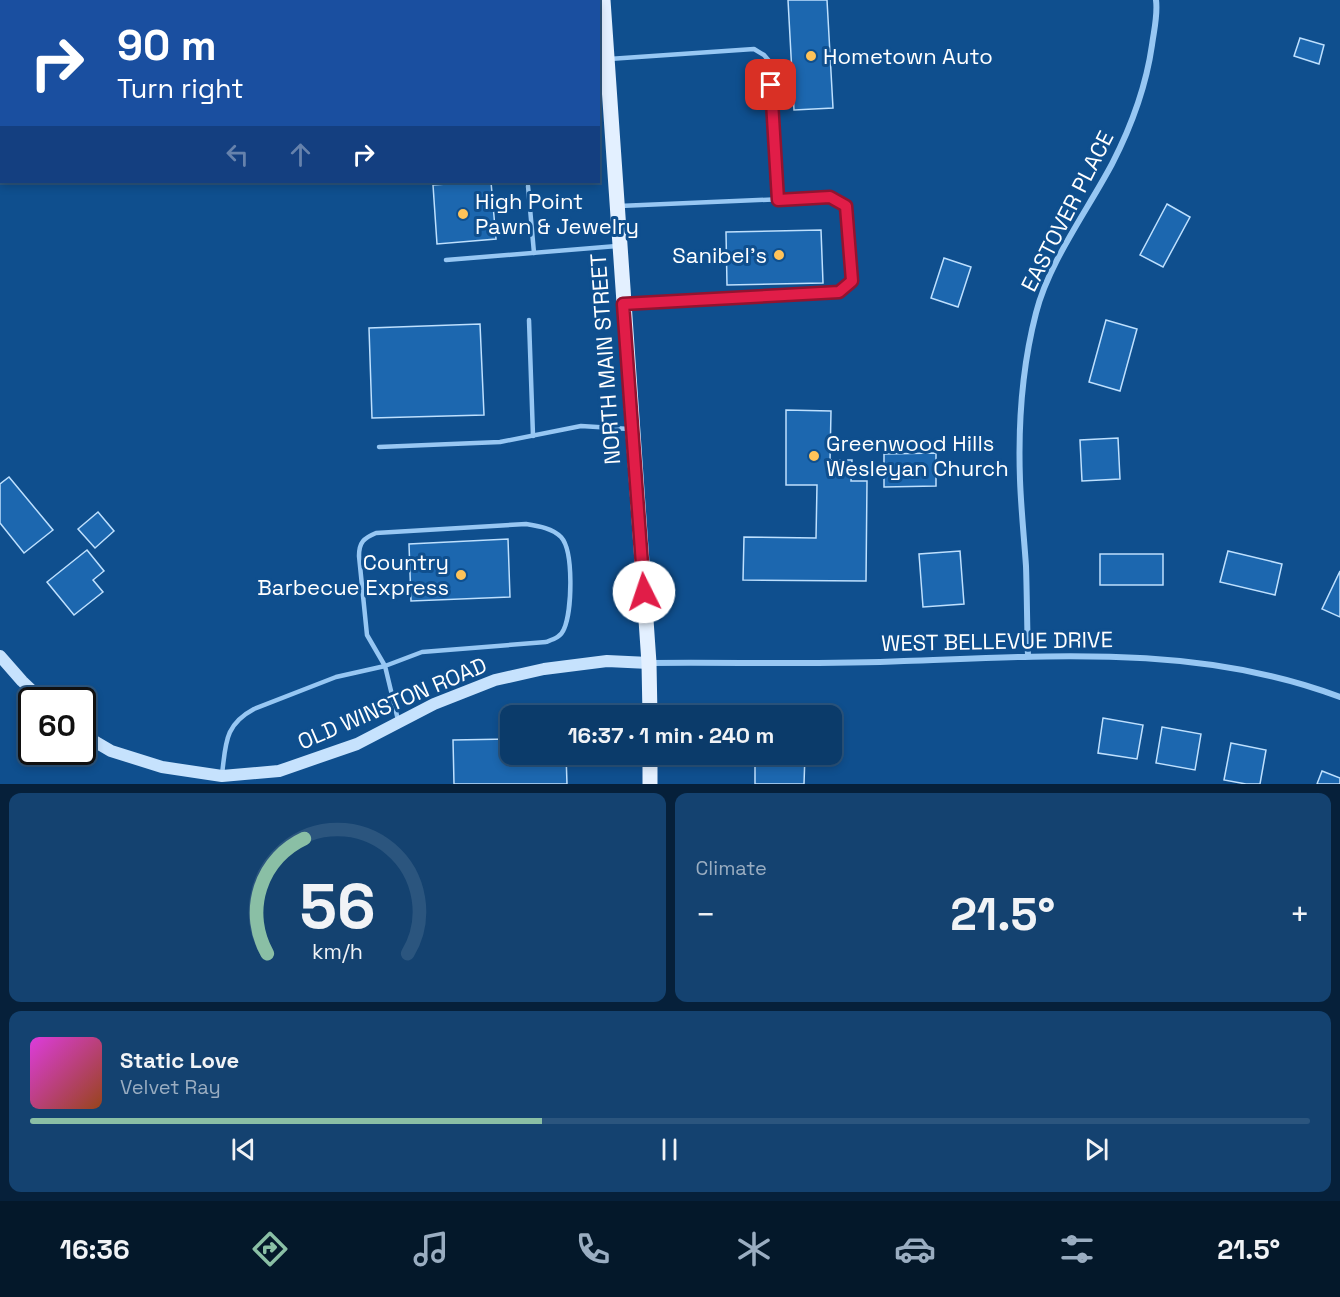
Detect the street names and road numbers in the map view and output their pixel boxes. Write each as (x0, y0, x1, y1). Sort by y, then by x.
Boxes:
street label: EASTOVER PLACE (1014, 126, 1120, 296)
street label: NORTH MAIN STREET (584, 252, 626, 466)
street label: WEST BELLEVUE DRIVE (881, 625, 1113, 657)
street label: OLD WINSTON ROAD (293, 650, 491, 756)

